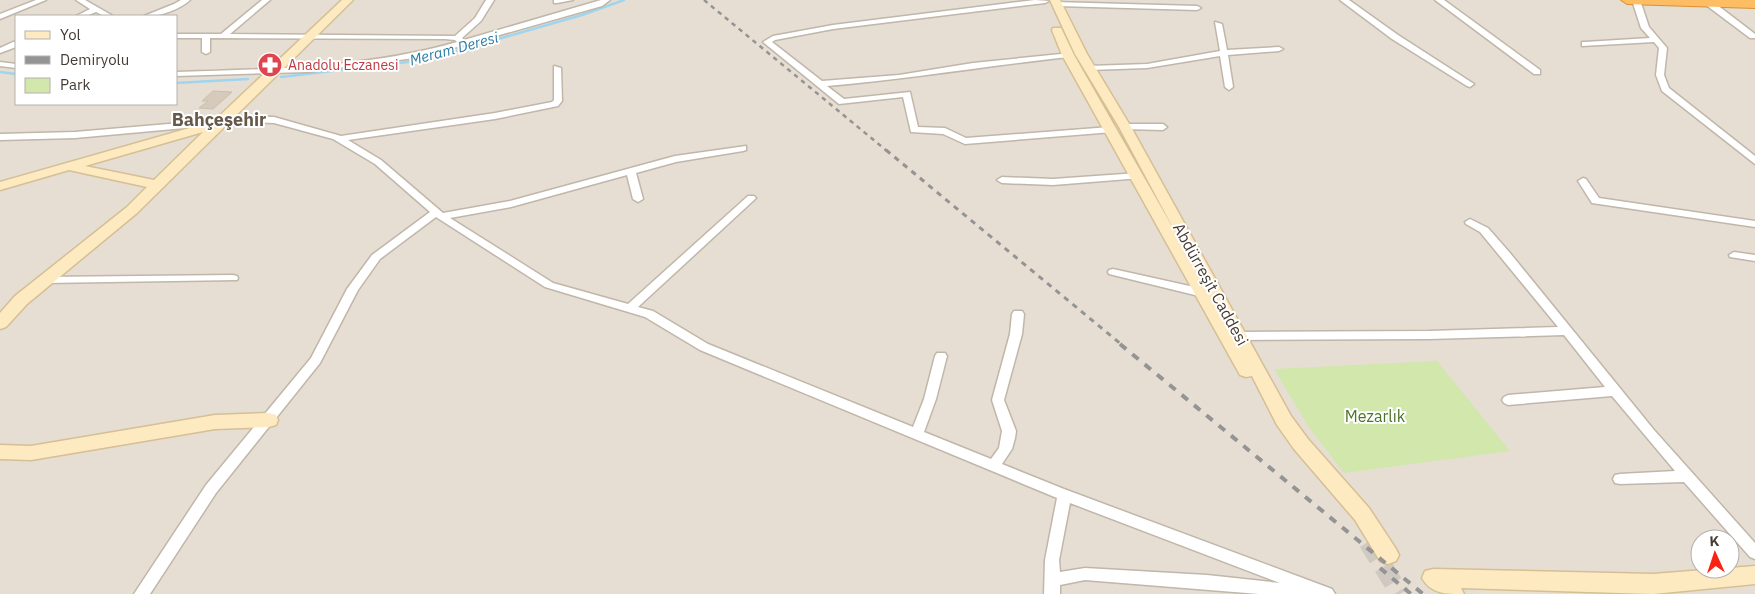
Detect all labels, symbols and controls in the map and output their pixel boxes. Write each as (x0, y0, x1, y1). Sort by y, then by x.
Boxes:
legend (15, 15, 178, 105)
text: Yol (60, 25, 81, 44)
water label: Meram Deresi (407, 28, 500, 70)
text: Demiryolu (60, 50, 129, 69)
pharmacy icon: Anadolu Eczanesi (257, 52, 283, 78)
place label: Anadolu Eczanesi (288, 56, 398, 74)
text: Park (60, 75, 90, 94)
district label: Bahçeşehir (172, 108, 266, 131)
street label: Abdürreşit Caddesi (1169, 219, 1253, 349)
park label: Mezarlık (1345, 406, 1406, 426)
north arrow (1690, 529, 1740, 579)
text: K (1709, 532, 1720, 550)

